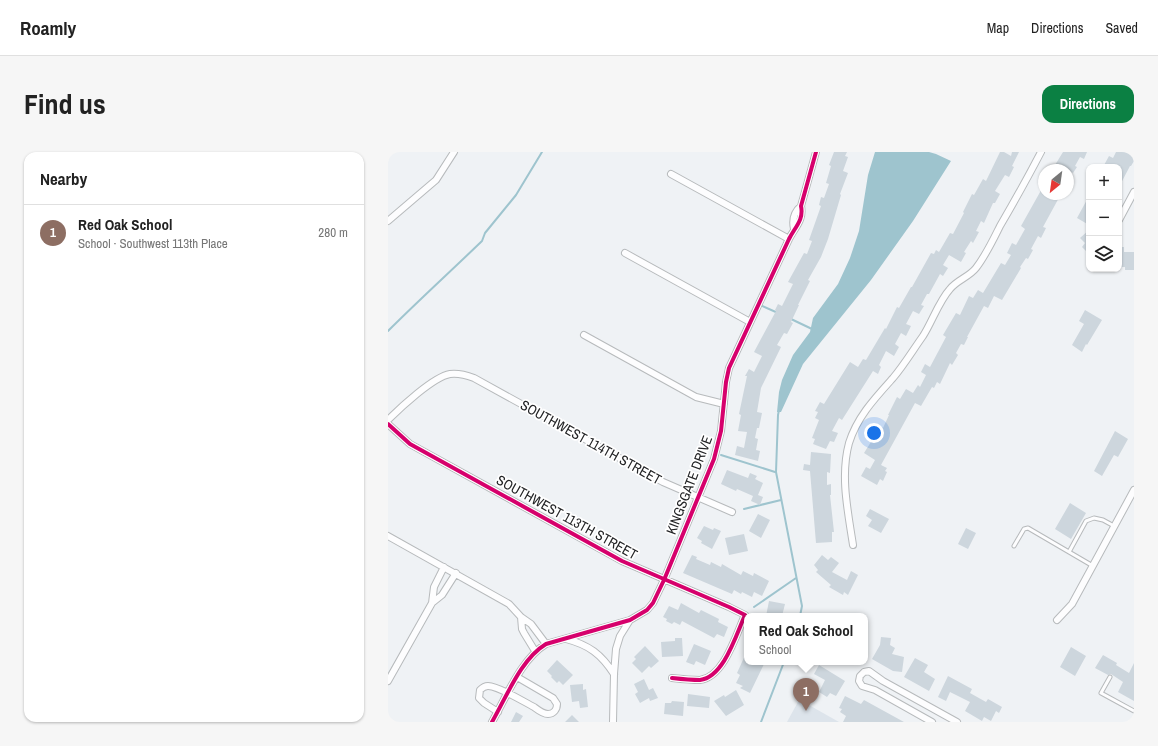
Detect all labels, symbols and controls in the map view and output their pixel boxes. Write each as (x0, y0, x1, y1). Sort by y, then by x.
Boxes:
text: Roamly (20, 15, 76, 41)
text: Map (987, 19, 1009, 37)
text: Directions (1031, 19, 1083, 37)
text: Saved (1105, 19, 1138, 37)
text: Find us (24, 85, 106, 123)
button: Directions (1042, 85, 1134, 123)
north arrow (1038, 164, 1074, 200)
map controls (1086, 164, 1122, 272)
button: + (1086, 164, 1122, 200)
text: Nearby (40, 167, 87, 190)
button: − (1086, 200, 1122, 236)
text: Red Oak School (78, 214, 172, 235)
text: 1 (50, 224, 56, 241)
text: 280 m (318, 224, 348, 241)
text: School · Southwest 113th Place (78, 235, 228, 252)
button: layers (1086, 236, 1122, 272)
street label: SOUTHWEST 114TH STREET (517, 396, 665, 488)
your location (864, 423, 884, 443)
street label: KINGSGATE DRIVE (662, 433, 716, 537)
street label: SOUTHWEST 113TH STREET (493, 471, 641, 563)
popup (744, 613, 868, 665)
text: Red Oak School (759, 620, 853, 641)
text: School (759, 641, 791, 658)
pin: 1 (793, 678, 819, 711)

